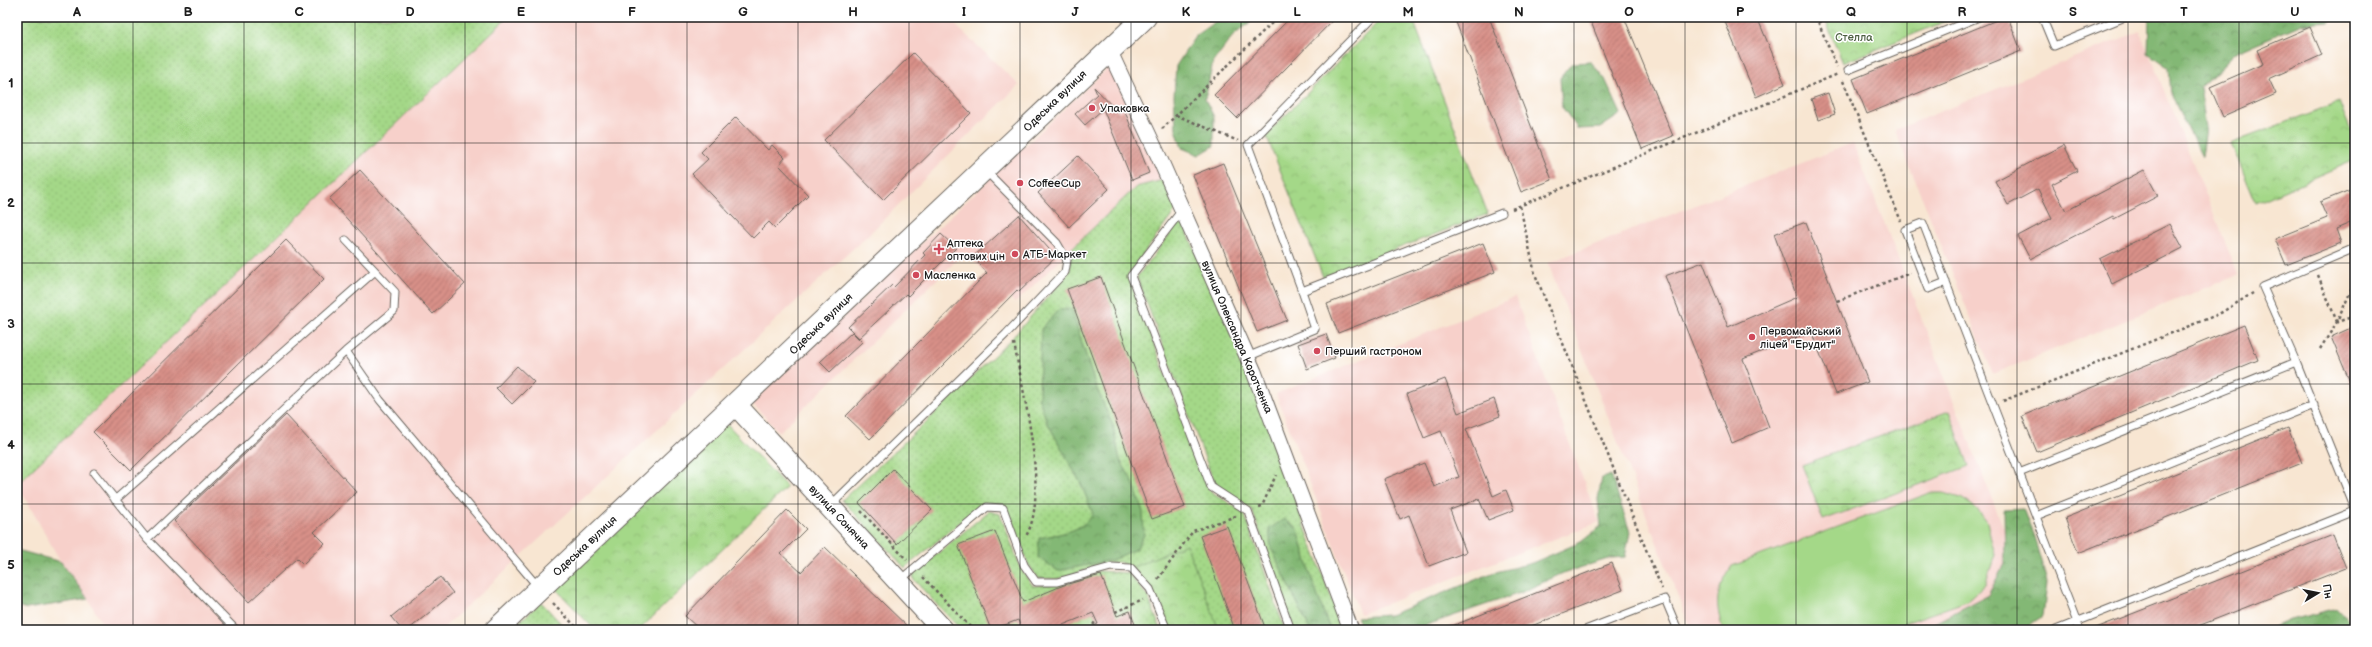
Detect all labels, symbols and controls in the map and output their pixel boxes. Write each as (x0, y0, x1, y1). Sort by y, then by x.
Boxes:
text: A (72, 4, 81, 20)
text: B (183, 4, 193, 20)
text: C (294, 4, 304, 20)
text: D (405, 4, 415, 20)
text: E (517, 4, 526, 20)
text: F (628, 4, 636, 20)
text: G (738, 4, 748, 20)
text: H (848, 4, 858, 20)
text: I (962, 4, 966, 20)
text: J (1071, 4, 1079, 20)
text: K (1182, 4, 1191, 20)
text: L (1293, 4, 1301, 20)
text: M (1402, 4, 1414, 20)
text: N (1514, 4, 1524, 20)
text: O (1624, 4, 1634, 20)
text: P (1736, 4, 1745, 20)
text: Q (1846, 4, 1856, 20)
text: R (1958, 4, 1967, 20)
text: S (2069, 4, 2077, 20)
text: T (2180, 4, 2188, 20)
text: U (2290, 4, 2300, 20)
park label: Стелла (1835, 31, 1873, 44)
street label: Одеська вулиця (1021, 68, 1089, 134)
text: 1 (8, 75, 14, 91)
place label: Упаковка (1100, 102, 1150, 115)
marker: Упаковка (1087, 103, 1097, 113)
place label: CoffeeCup (1028, 177, 1081, 190)
marker: CoffeeCup (1015, 178, 1025, 188)
text: 2 (7, 195, 15, 211)
place label: Аптека оптових цін (946, 237, 1005, 263)
marker: Аптека оптових цін (934, 244, 944, 254)
place label: АТБ-Маркет (1022, 248, 1087, 261)
marker: АТБ-Маркет (1010, 249, 1020, 259)
street label: вулиця Олександра Коротченка (1199, 258, 1275, 416)
place label: Масленка (924, 269, 976, 282)
marker: Масленка (911, 270, 921, 280)
street label: Одеська вулиця (787, 291, 855, 357)
text: 3 (7, 316, 15, 332)
place label: Первомайський ліцей "Ерудит" (1760, 325, 1841, 351)
marker: Первомайський ліцей "Ерудит" (1747, 332, 1757, 342)
place label: Перший гастроном (1325, 345, 1422, 358)
marker: Перший гастроном (1312, 346, 1322, 356)
text: 4 (7, 437, 15, 453)
street label: вулиця Сонячна (806, 482, 872, 552)
street label: Одеська вулиця (550, 513, 620, 579)
text: 5 (7, 557, 15, 573)
north arrow (2298, 573, 2338, 613)
text: Пн (2320, 583, 2335, 600)

